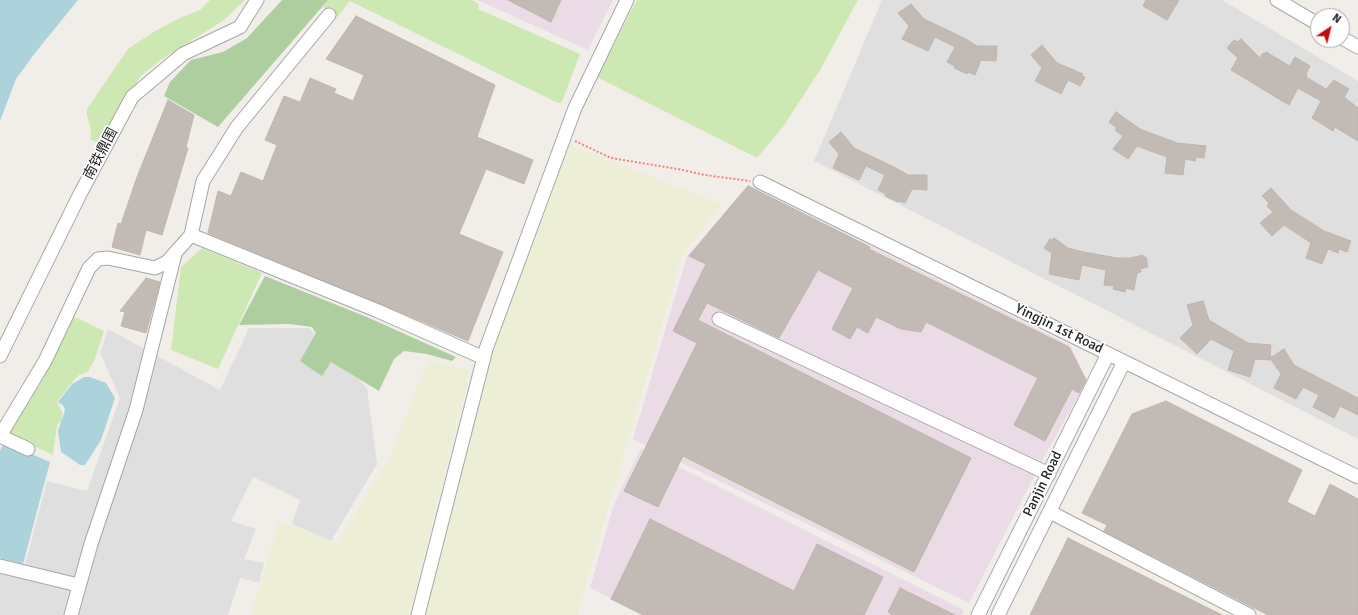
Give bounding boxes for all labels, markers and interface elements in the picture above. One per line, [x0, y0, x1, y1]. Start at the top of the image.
north arrow [1310, 8, 1350, 48]
text: N [1330, 11, 1343, 26]
street label: 南铁鼎围 [80, 125, 122, 183]
street label: Yingjin 1st Road [1012, 300, 1106, 358]
street label: Panjin Road [1020, 449, 1066, 519]

